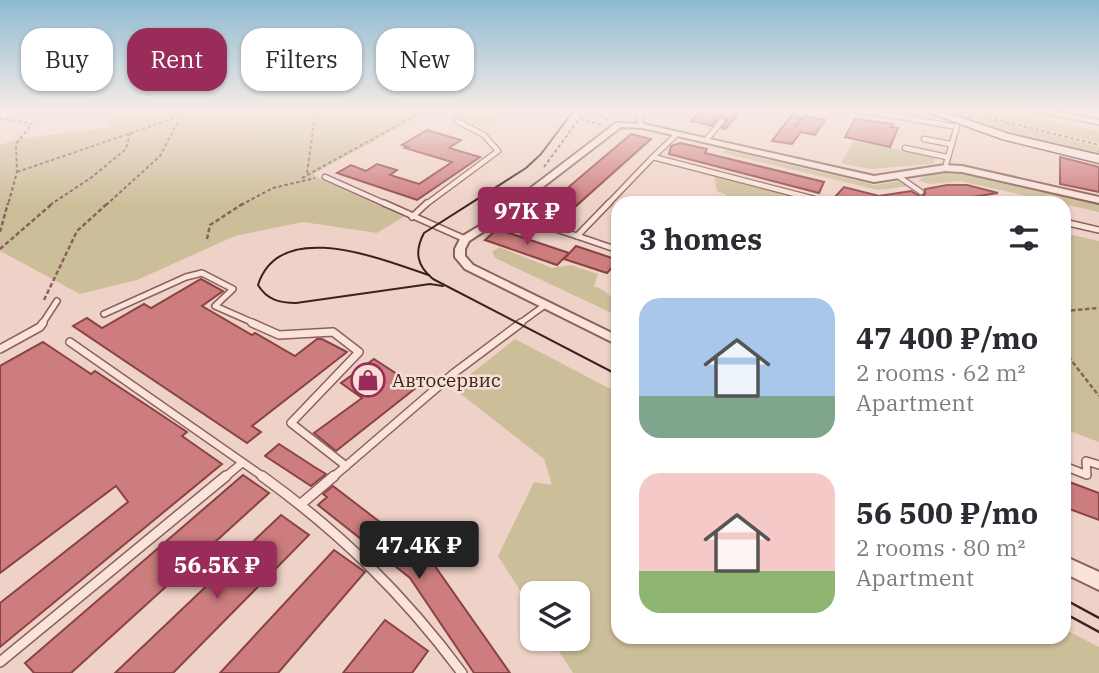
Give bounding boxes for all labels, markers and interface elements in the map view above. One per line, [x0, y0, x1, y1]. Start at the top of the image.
chip: Buy [21, 28, 113, 91]
chip: Rent [127, 28, 227, 91]
chip: Filters [241, 28, 362, 91]
chip: New [376, 28, 474, 91]
pin: 97K ₽ [478, 188, 576, 247]
text: 97K ₽ [494, 195, 560, 225]
text: 3 homes [639, 219, 762, 258]
icon: filters [1005, 219, 1043, 257]
text: 47 400 ₽/mo [856, 318, 1038, 357]
icon: home [695, 326, 779, 410]
text: 2 rooms · 62 m² [856, 357, 1026, 387]
shop icon: Автосервис [349, 361, 387, 399]
place label: Автосервис [392, 368, 501, 392]
text: Apartment [856, 387, 974, 417]
text: 56 500 ₽/mo [856, 493, 1038, 532]
icon: home [695, 501, 779, 585]
pin: 47.4K ₽ [354, 522, 484, 581]
text: 47.4K ₽ [376, 529, 462, 559]
text: 2 rooms · 80 m² [856, 532, 1026, 562]
pin: 56.5K ₽ [152, 542, 282, 601]
text: 56.5K ₽ [174, 549, 260, 579]
text: Apartment [856, 562, 974, 592]
map controls [520, 581, 590, 651]
button: layers [520, 581, 590, 651]

